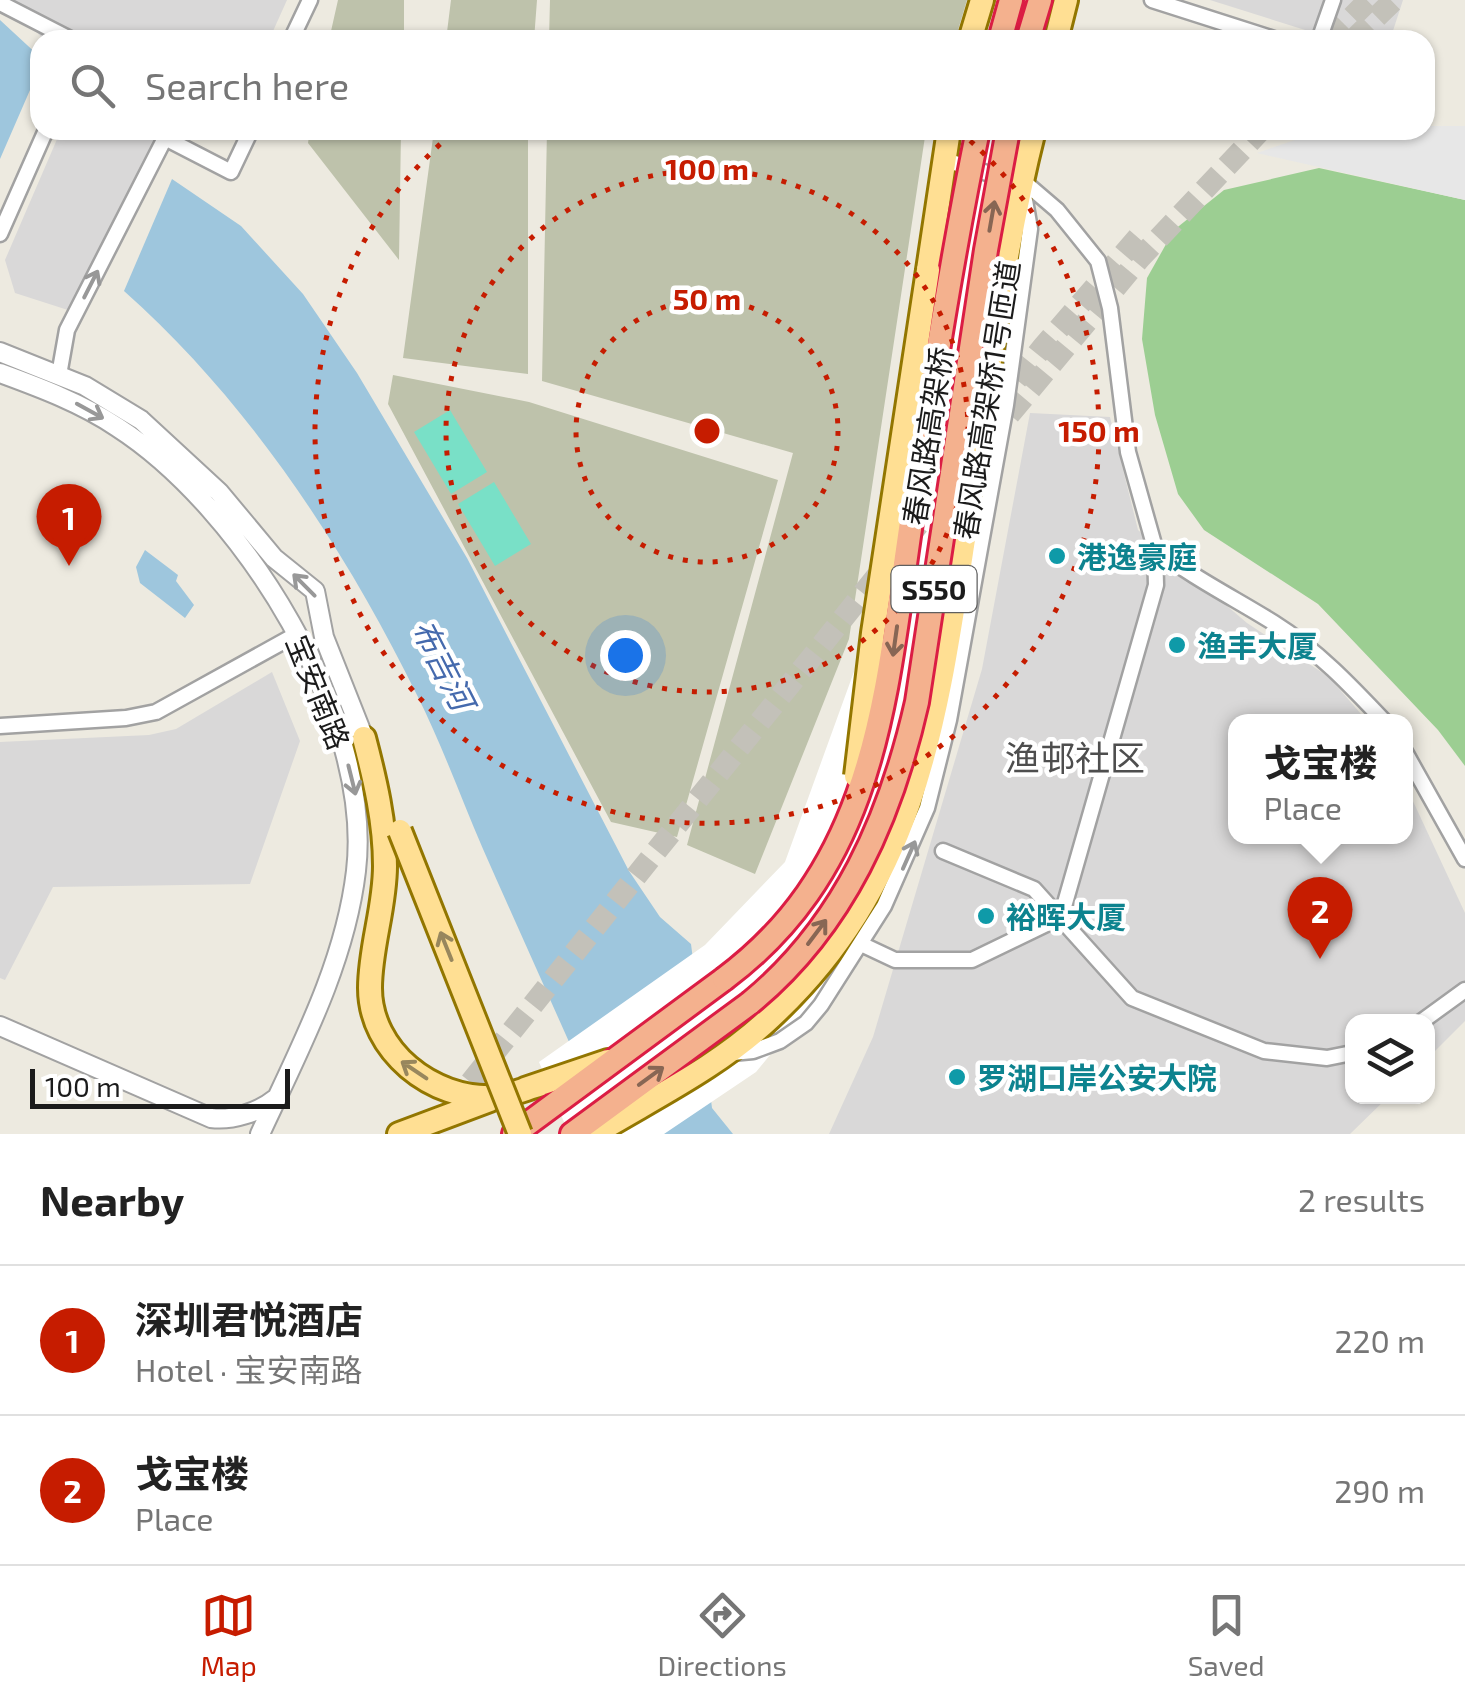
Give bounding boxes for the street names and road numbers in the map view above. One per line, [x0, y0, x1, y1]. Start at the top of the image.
street label: 春风路高架桥1号匝道 [946, 258, 1026, 542]
street label: 春风路高架桥 [895, 344, 959, 528]
road number: S550 [892, 566, 976, 612]
street label: 宝安南路 [280, 630, 358, 754]

